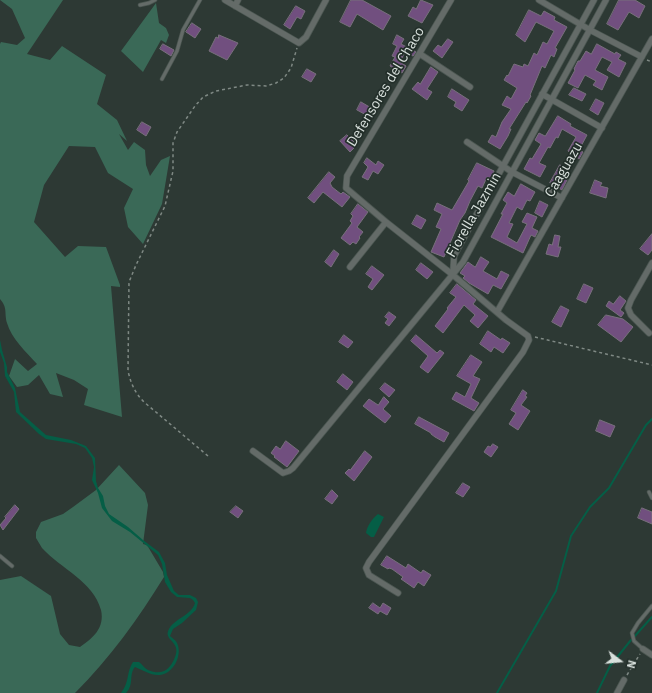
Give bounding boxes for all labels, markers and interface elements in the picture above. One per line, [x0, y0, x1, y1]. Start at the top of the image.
street label: Defensores del Chaco [344, 24, 428, 150]
street label: Caaguazu [542, 139, 586, 201]
street label: Fiorella Jazmin [443, 170, 505, 260]
north arrow [600, 641, 640, 681]
text: N [624, 659, 639, 670]

